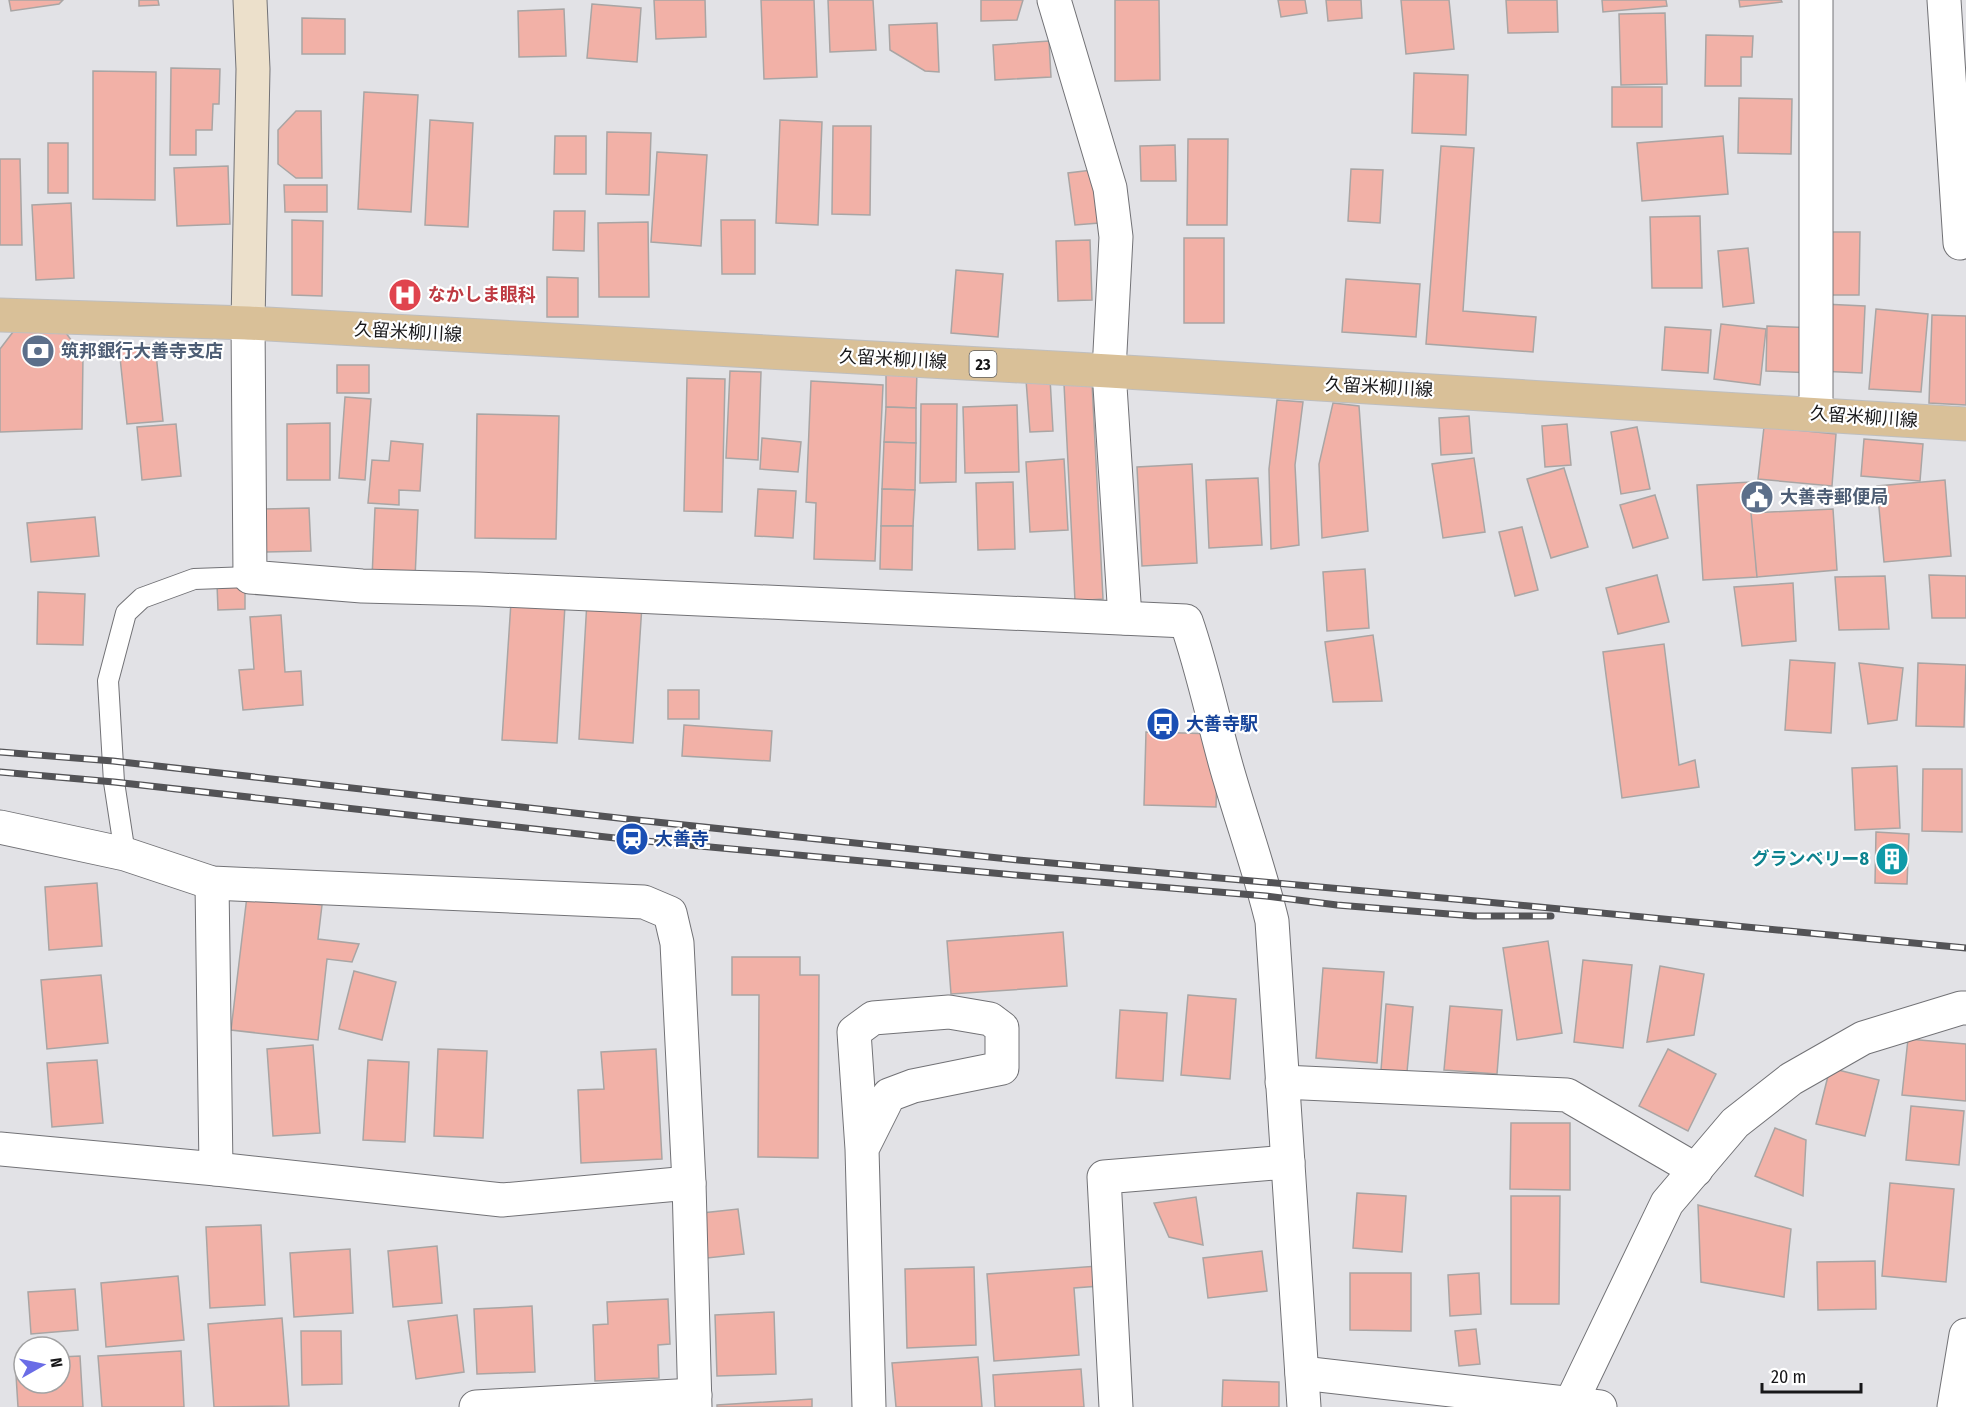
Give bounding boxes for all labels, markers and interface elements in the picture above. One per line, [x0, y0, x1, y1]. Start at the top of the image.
hospital icon: なかしま眼科 [387, 277, 423, 313]
place label: なかしま眼科 [428, 284, 536, 306]
street label: 久留米柳川線 [353, 318, 463, 346]
bank icon: 筑邦銀行大善寺支店 [20, 333, 56, 369]
place label: 筑邦銀行大善寺支店 [61, 340, 223, 362]
street label: 久留米柳川線 [838, 345, 948, 373]
road number: 23 [970, 351, 996, 377]
street label: 久留米柳川線 [1324, 373, 1434, 401]
street label: 久留米柳川線 [1809, 402, 1919, 432]
public building icon: 大善寺郵便局 [1739, 479, 1775, 515]
place label: 大善寺郵便局 [1780, 486, 1888, 508]
bus stop icon: 大善寺駅 [1145, 706, 1181, 742]
place label: 大善寺駅 [1186, 713, 1258, 735]
station icon: 大善寺 [614, 821, 650, 857]
place label: 大善寺 [655, 828, 709, 850]
building icon: グランベリー8 [1874, 841, 1910, 877]
place label: グランベリー8 [1751, 848, 1869, 870]
north arrow [12, 1335, 72, 1395]
scale bar [1762, 1356, 1861, 1394]
text: N [46, 1357, 66, 1369]
text: 20 m [1771, 1366, 1806, 1388]

